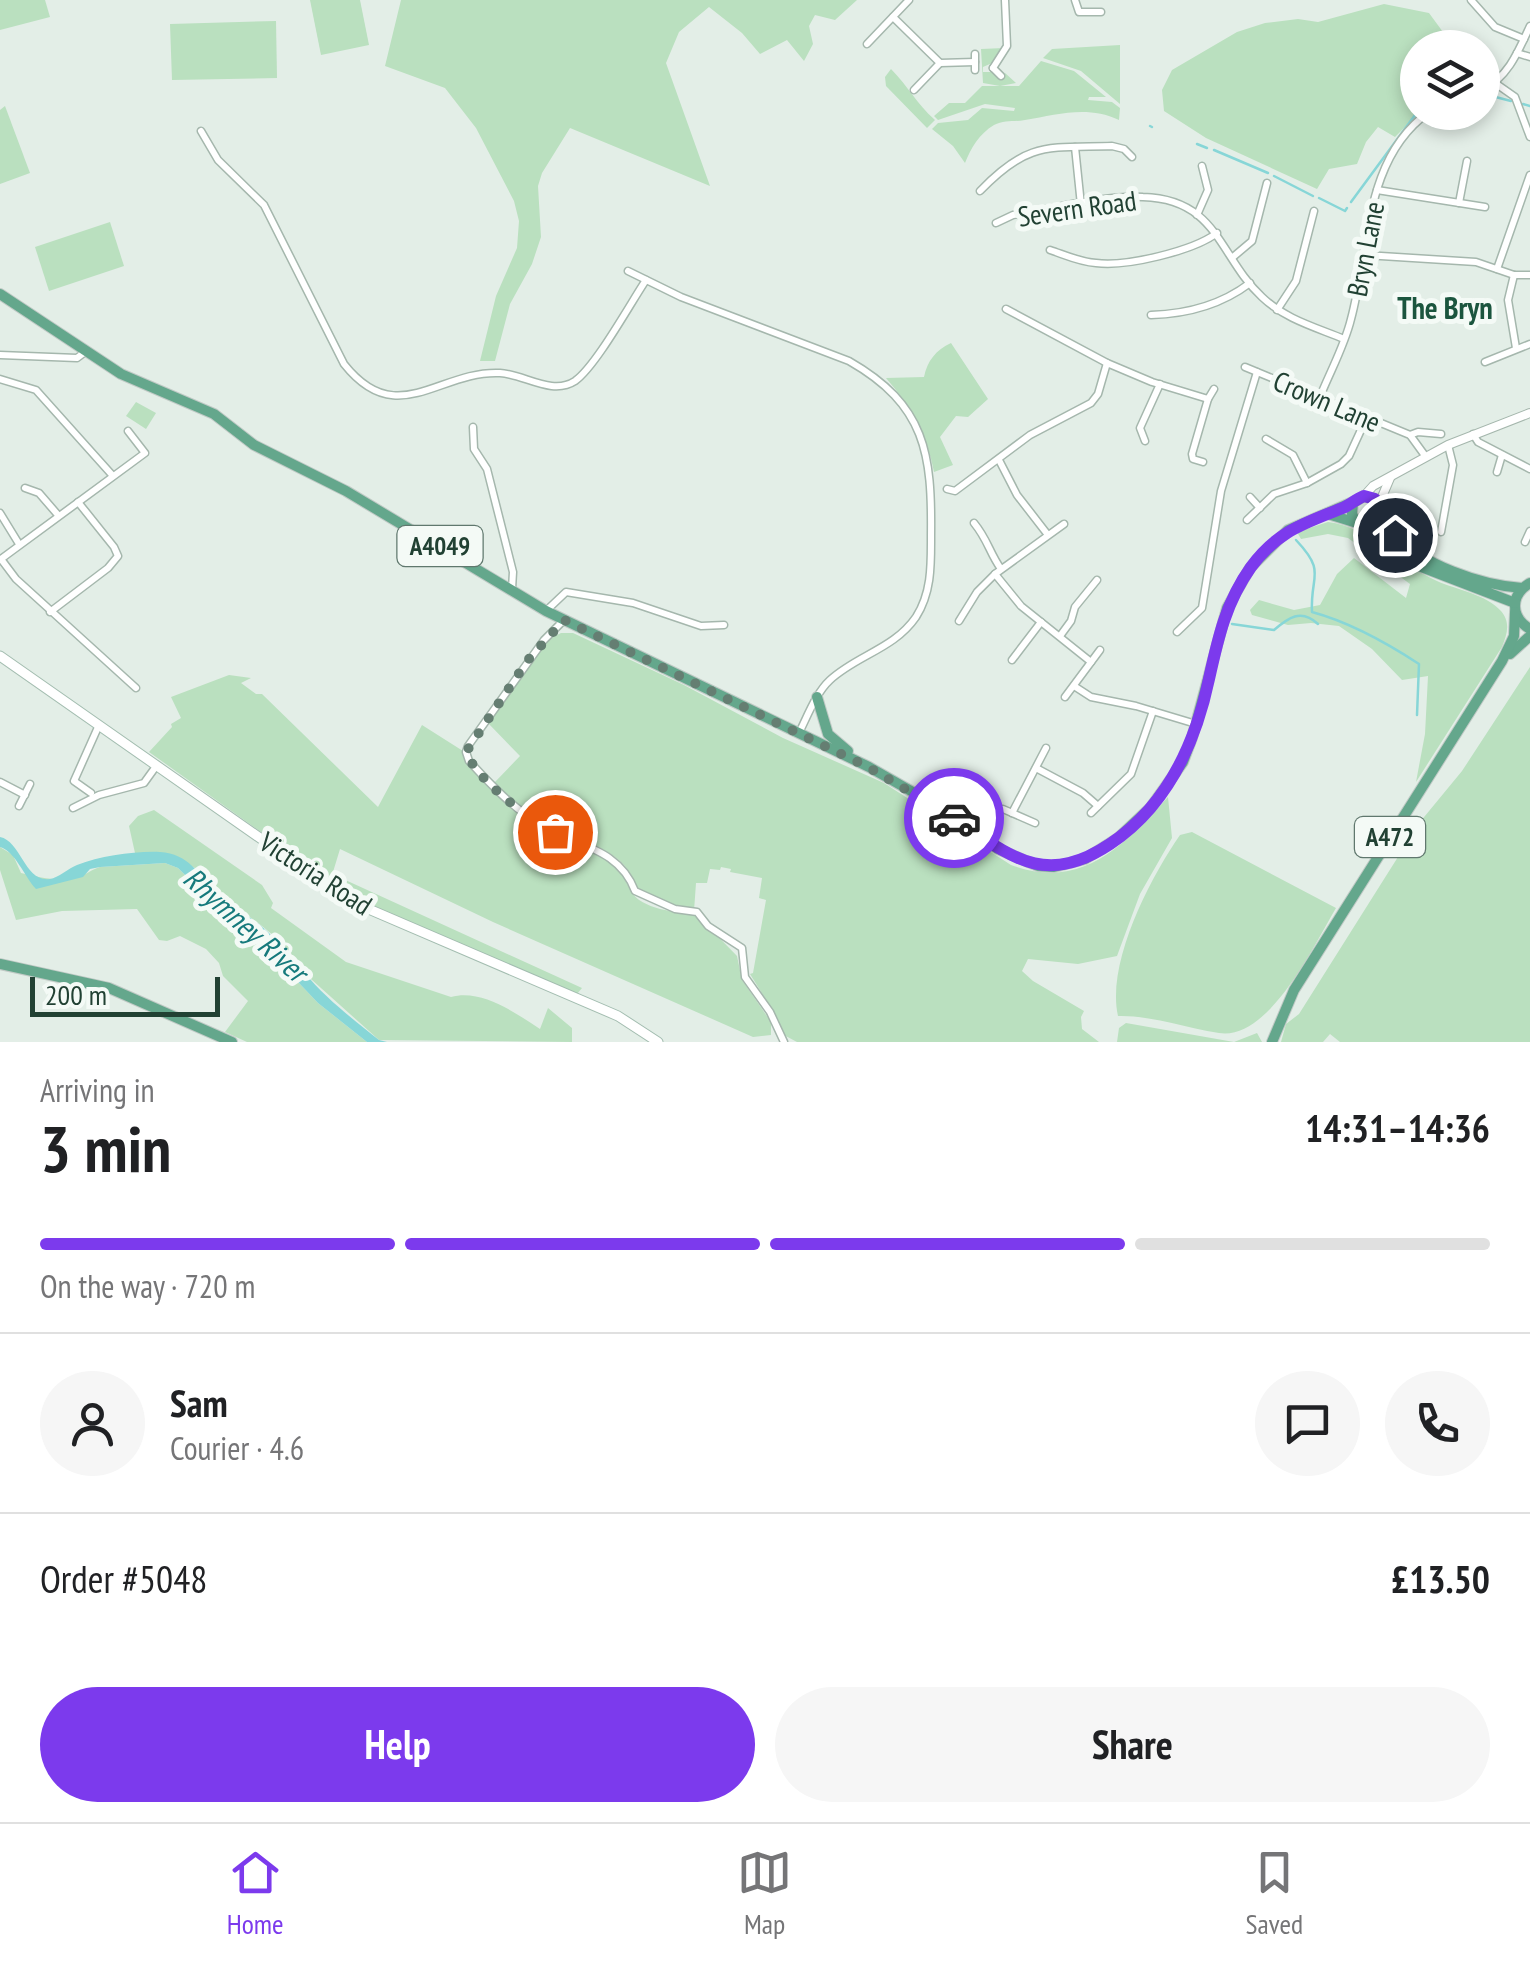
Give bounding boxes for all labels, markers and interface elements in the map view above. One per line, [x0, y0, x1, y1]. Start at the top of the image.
map controls [1400, 30, 1500, 130]
button: layers [1400, 30, 1500, 130]
street label: Severn Road [1015, 181, 1139, 235]
street label: Bryn Lane [1338, 198, 1392, 300]
district label: The Bryn [1397, 288, 1493, 327]
street label: Crown Lane [1268, 362, 1386, 440]
pin [1353, 493, 1438, 578]
icon: home [1368, 508, 1423, 563]
road number: A4049 [398, 526, 482, 566]
courier [904, 768, 1004, 868]
pin [513, 790, 598, 875]
icon: car [927, 791, 982, 846]
icon: bag [528, 805, 583, 860]
road number: A472 [1355, 817, 1425, 857]
street label: Victoria Road [252, 822, 379, 923]
water label: Rhymney River [176, 858, 319, 992]
scale bar [30, 972, 220, 1016]
text: 200 m [45, 976, 107, 1013]
text: Arriving in [40, 1069, 155, 1111]
text: 14:31–14:36 [1305, 1103, 1490, 1152]
text: 3 min [40, 1106, 171, 1190]
text: On the way · 720 m [40, 1265, 255, 1307]
button: person [40, 1371, 145, 1476]
button: chat [1255, 1371, 1360, 1476]
button: phone [1385, 1371, 1490, 1476]
text: Sam [170, 1378, 228, 1427]
text: Courier · 4.6 [170, 1427, 304, 1469]
text: Order #5048 [40, 1554, 207, 1603]
text: £13.50 [1391, 1554, 1490, 1603]
button: Help [40, 1687, 755, 1802]
button: Share [775, 1687, 1490, 1802]
tab: Home [227, 1845, 284, 1942]
tab: Map [737, 1845, 792, 1942]
tab: Saved [1246, 1845, 1303, 1942]

